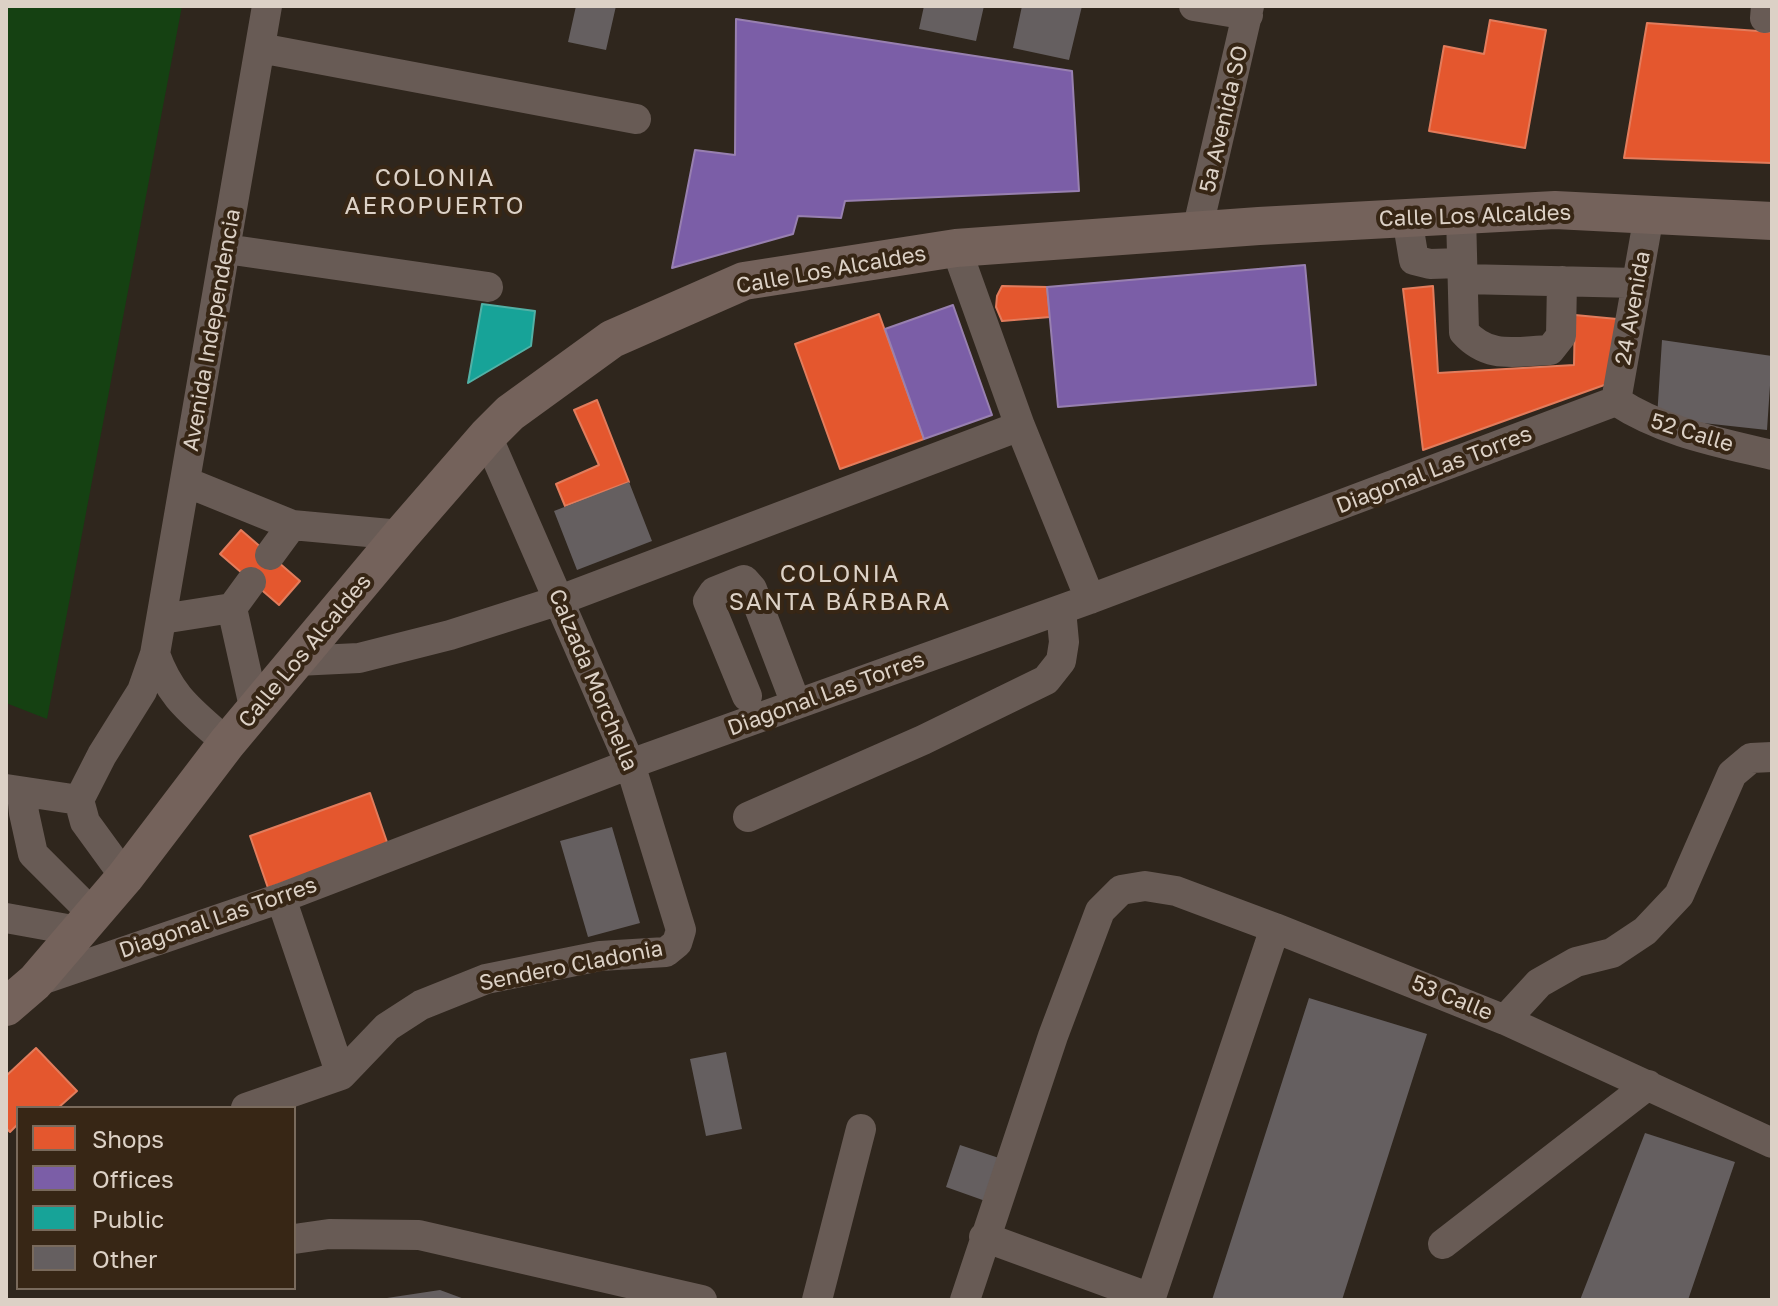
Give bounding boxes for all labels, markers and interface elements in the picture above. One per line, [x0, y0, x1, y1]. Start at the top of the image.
street label: 5a Avenida SO [1194, 43, 1254, 195]
district label: COLONIA AEROPUERTO [345, 164, 525, 220]
street label: Calle Los Alcaldes [1378, 199, 1572, 233]
street label: Avenida Independencia [178, 207, 246, 453]
street label: Calle Los Alcaldes [734, 240, 928, 300]
street label: 24 Avenida [1610, 249, 1656, 367]
street label: 52 Calle [1647, 408, 1737, 458]
street label: Diagonal Las Torres [1332, 420, 1536, 520]
district label: COLONIA SANTA BÁRBARA [729, 560, 951, 616]
street label: Calle Los Alcaldes [233, 569, 377, 733]
street label: Calzada Morchella [543, 585, 643, 775]
street label: Diagonal Las Torres [724, 646, 928, 742]
street label: Diagonal Las Torres [116, 872, 320, 964]
street label: Sendero Cladonia [477, 935, 665, 997]
street label: 53 Calle [1408, 970, 1496, 1026]
legend [16, 1106, 296, 1290]
text: Shops [92, 1124, 164, 1153]
text: Offices [92, 1164, 174, 1193]
text: Public [92, 1204, 164, 1233]
text: Other [92, 1244, 157, 1273]

